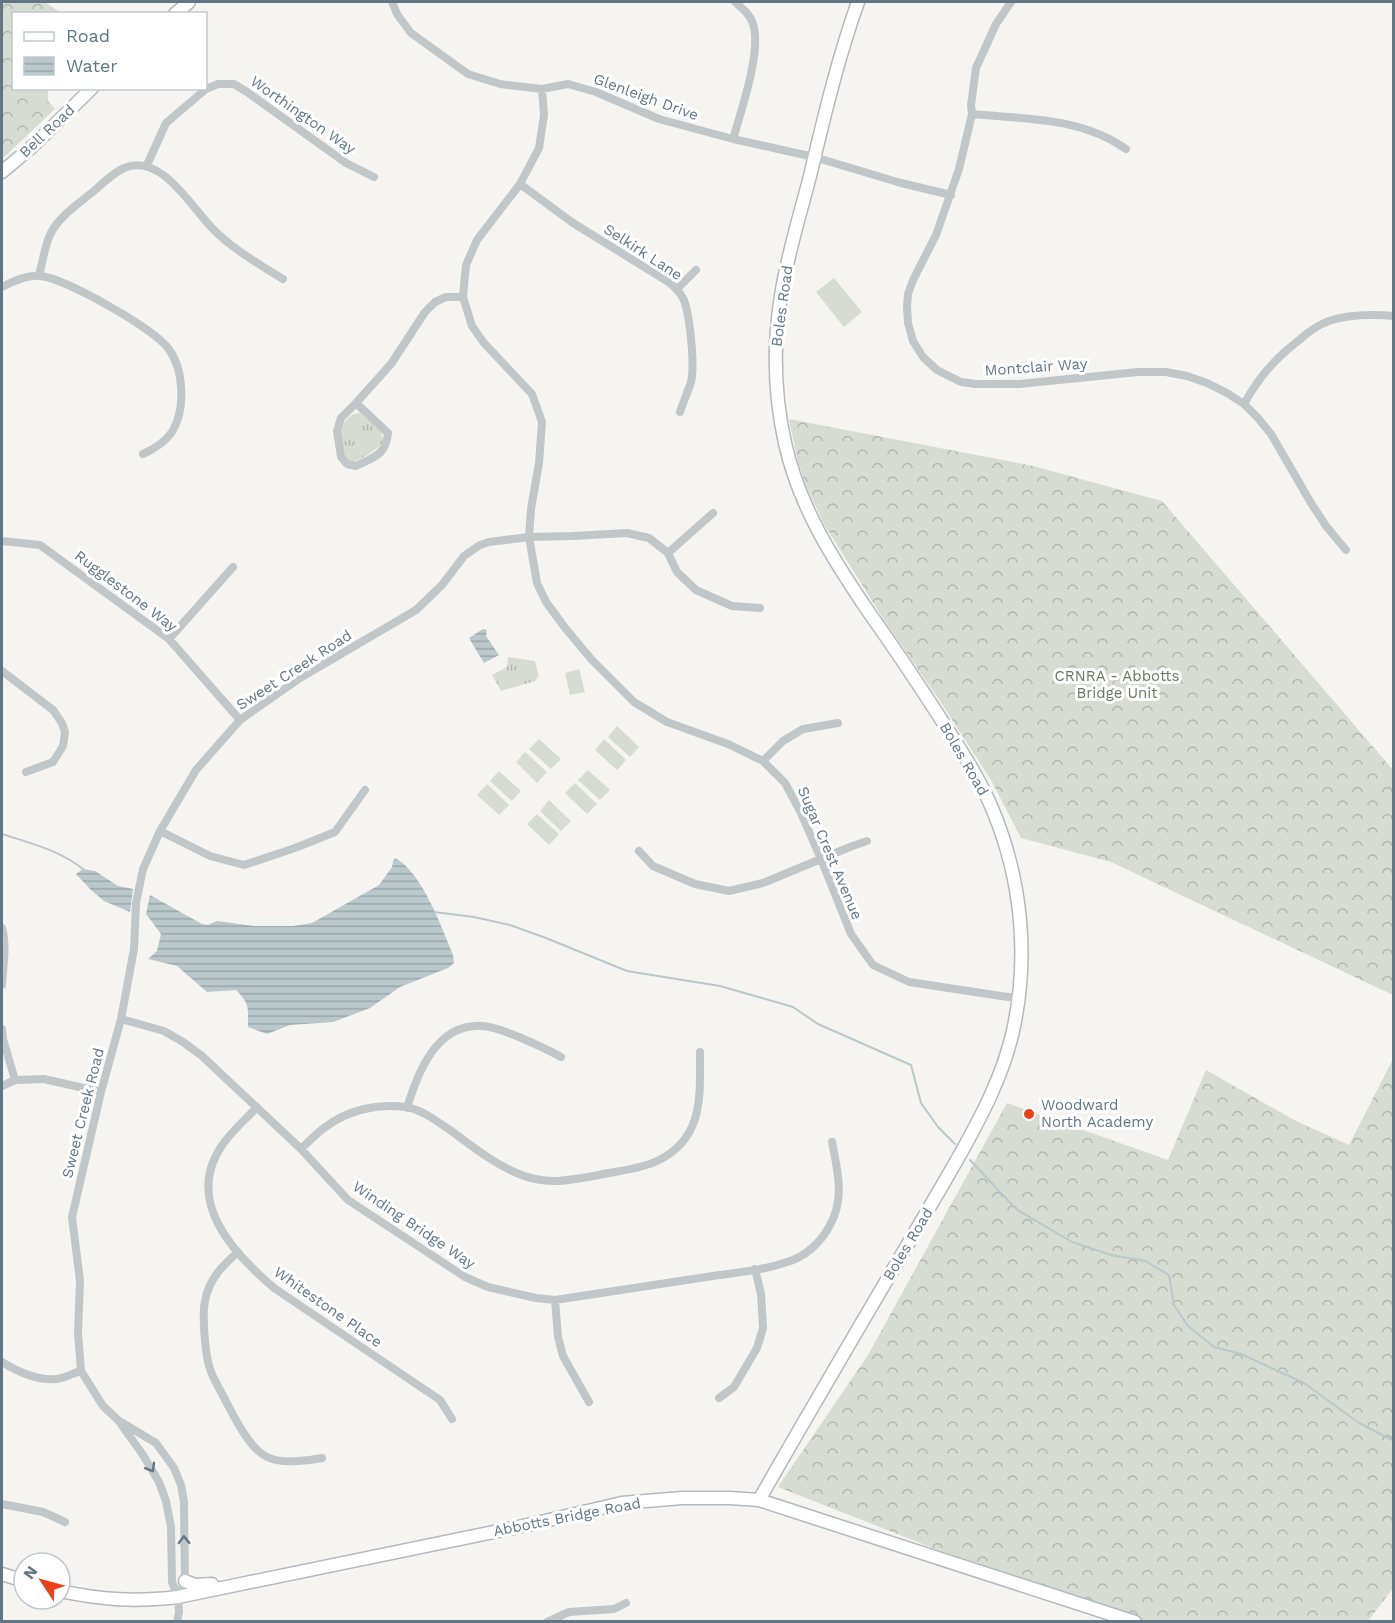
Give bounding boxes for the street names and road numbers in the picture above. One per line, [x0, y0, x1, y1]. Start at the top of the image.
street label: Glenleigh Drive [591, 70, 701, 124]
street label: Worthington Way [247, 72, 359, 158]
street label: Bell Road [16, 101, 78, 161]
street label: Selkirk Lane [600, 220, 686, 284]
street label: Boles Road [767, 264, 797, 348]
street label: Montclair Way [984, 354, 1088, 380]
street label: Rugglestone Way [71, 547, 181, 636]
street label: Sweet Creek Road [233, 626, 355, 714]
street label: Boles Road [936, 719, 992, 799]
street label: Sugar Crest Avenue [794, 784, 866, 922]
street label: Sweet Creek Road [58, 1046, 108, 1180]
street label: Winding Bridge Way [349, 1177, 479, 1273]
street label: Boles Road [879, 1204, 937, 1284]
street label: Whitestone Place [270, 1263, 386, 1351]
street label: Abbotts Bridge Road [492, 1494, 642, 1540]

